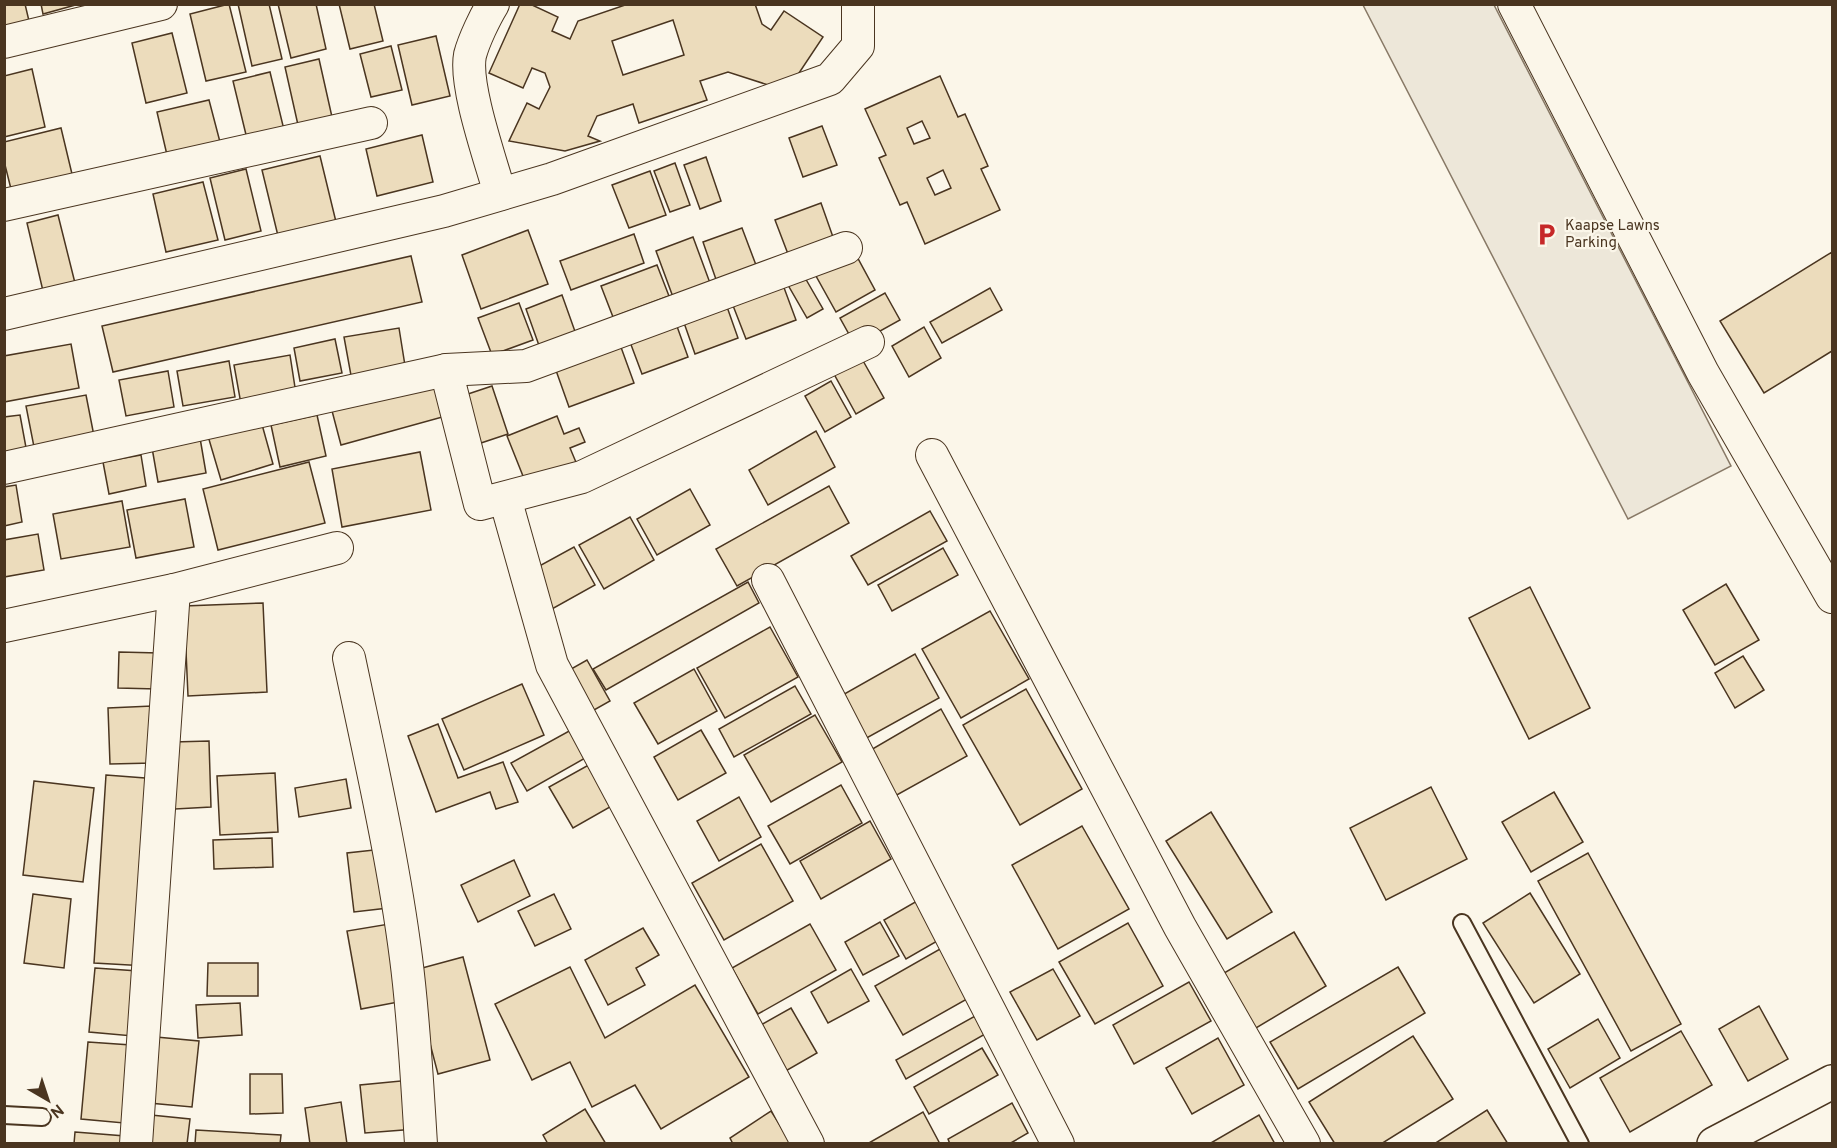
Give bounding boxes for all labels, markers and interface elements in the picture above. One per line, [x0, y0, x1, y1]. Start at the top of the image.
place label: Kaapse Lawns Parking [1565, 217, 1660, 253]
parking icon: Kaapse Lawns Parking [1534, 222, 1560, 248]
north arrow [18, 1070, 78, 1130]
text: N [45, 1099, 67, 1121]

